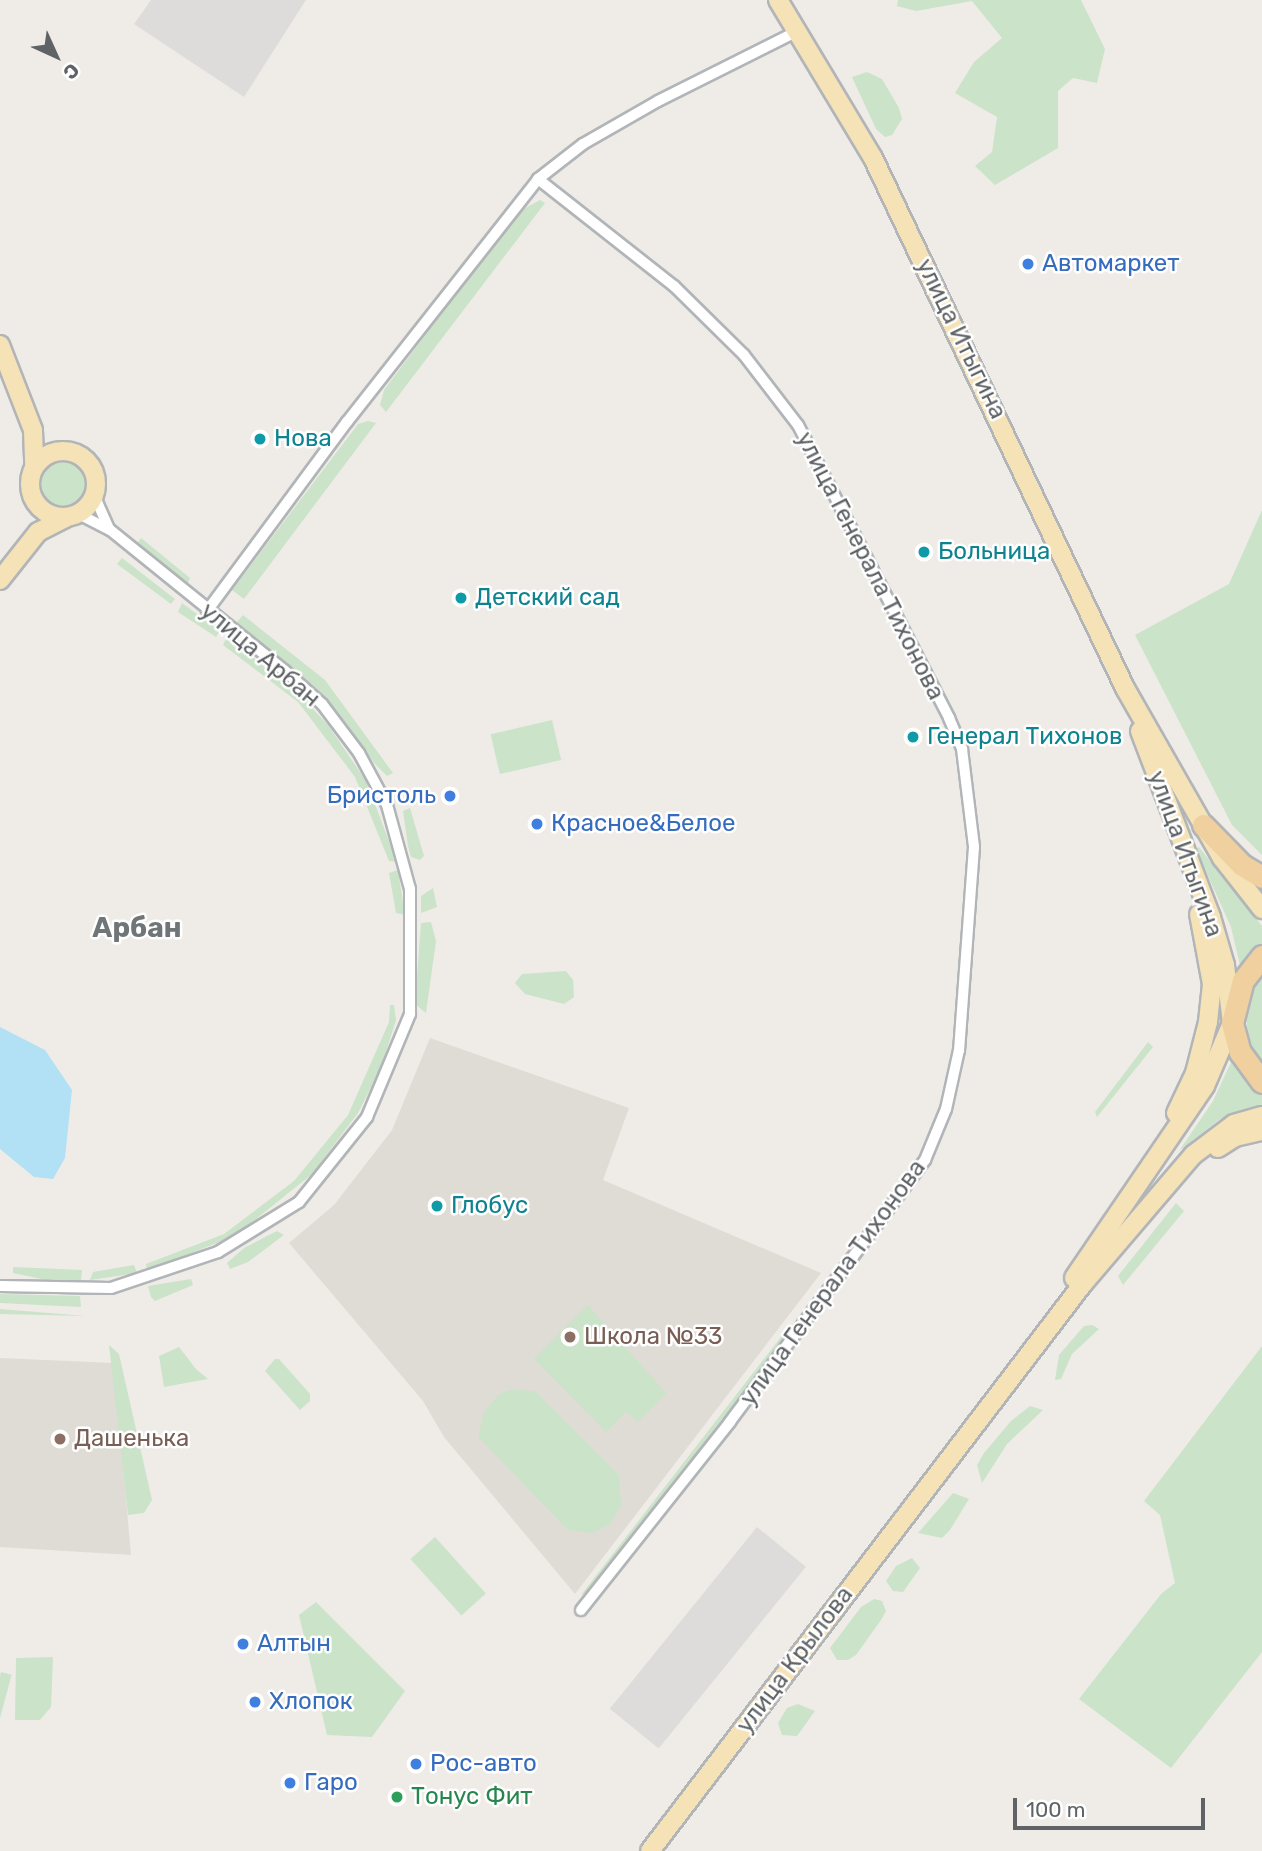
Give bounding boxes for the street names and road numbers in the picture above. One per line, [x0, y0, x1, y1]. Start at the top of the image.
street label: улица Итыгина [910, 254, 1012, 424]
street label: улица Генерала Тихонова [790, 427, 950, 705]
street label: улица Арбан [194, 597, 326, 713]
street label: улица Итыгина [1142, 767, 1228, 941]
street label: улица Генерала Тихонова [734, 1154, 932, 1412]
street label: улица Крылова [731, 1581, 859, 1739]

